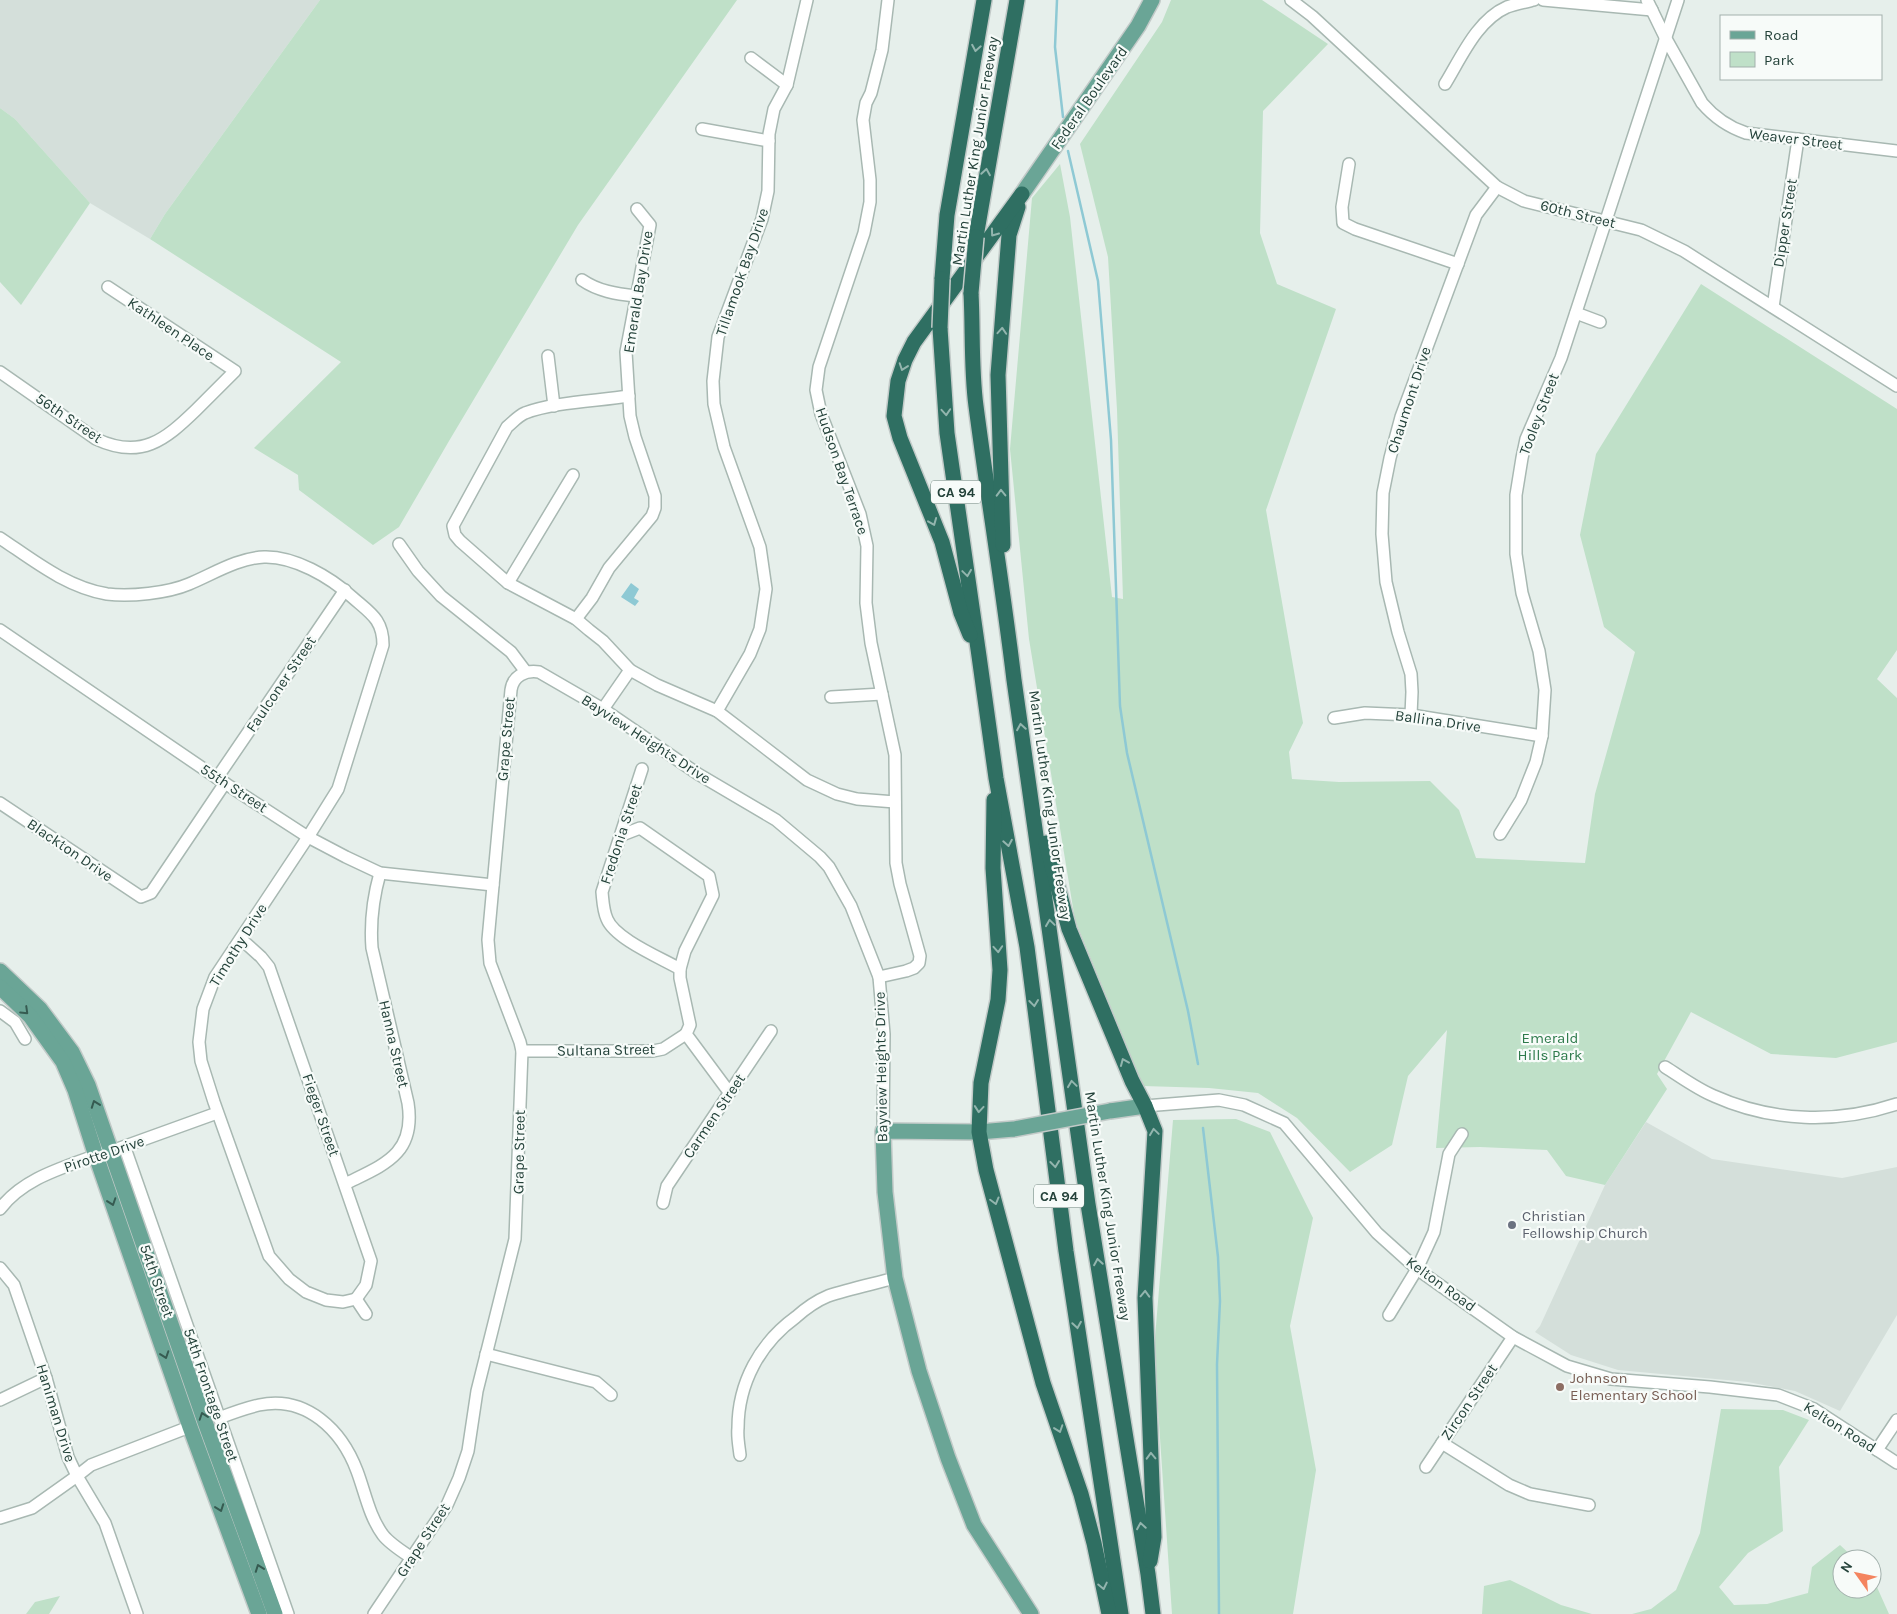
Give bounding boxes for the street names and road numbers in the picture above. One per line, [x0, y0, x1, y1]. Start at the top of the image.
street label: Martin Luther King Junior Freeway [948, 35, 1002, 267]
street label: Federal Boulevard [1047, 43, 1131, 153]
street label: Weaver Street [1748, 124, 1844, 154]
street label: Dipper Street [1769, 177, 1801, 269]
street label: 60th Street [1539, 196, 1618, 232]
street label: Tillamook Bay Drive [712, 206, 772, 338]
street label: Emerald Bay Drive [619, 230, 657, 354]
street label: Kathleen Place [124, 293, 218, 365]
street label: Chaumont Drive [1383, 344, 1435, 456]
street label: Tooley Street [1515, 370, 1563, 458]
street label: 56th Street [32, 389, 106, 447]
street label: Hudson Bay Terrace [812, 405, 872, 537]
road number: CA 94 [931, 481, 981, 504]
street label: Faulconer Street [242, 632, 320, 735]
street label: Martin Luther King Junior Freeway [1025, 689, 1075, 921]
street label: Bayview Heights Drive [578, 690, 714, 788]
street label: Grape Street [493, 696, 519, 782]
street label: Ballina Drive [1394, 706, 1482, 736]
street label: 55th Street [197, 760, 271, 817]
street label: Fredonia Street [596, 781, 646, 887]
street label: Blackton Drive [24, 815, 116, 885]
street label: Timothy Drive [205, 900, 271, 990]
street label: Bayview Heights Drive [871, 992, 891, 1142]
street label: Hanna Street [375, 998, 413, 1090]
street label: Sultana Street [557, 1040, 656, 1060]
street label: Carmen Street [679, 1070, 749, 1162]
street label: Fieger Street [298, 1071, 344, 1159]
street label: Martin Luther King Junior Freeway [1081, 1090, 1135, 1322]
street label: Grape Street [509, 1109, 529, 1194]
street label: Pirotte Drive [61, 1132, 147, 1176]
road number: CA 94 [1034, 1184, 1084, 1208]
street label: 54th Street [136, 1242, 178, 1320]
street label: Kelton Road [1403, 1253, 1479, 1315]
street label: 54th Frontage Street [180, 1326, 242, 1465]
street label: Zircon Street [1437, 1360, 1501, 1444]
street label: Haniman Drive [33, 1362, 79, 1464]
street label: Kelton Road [1800, 1398, 1880, 1456]
street label: Grape Street [392, 1499, 454, 1580]

